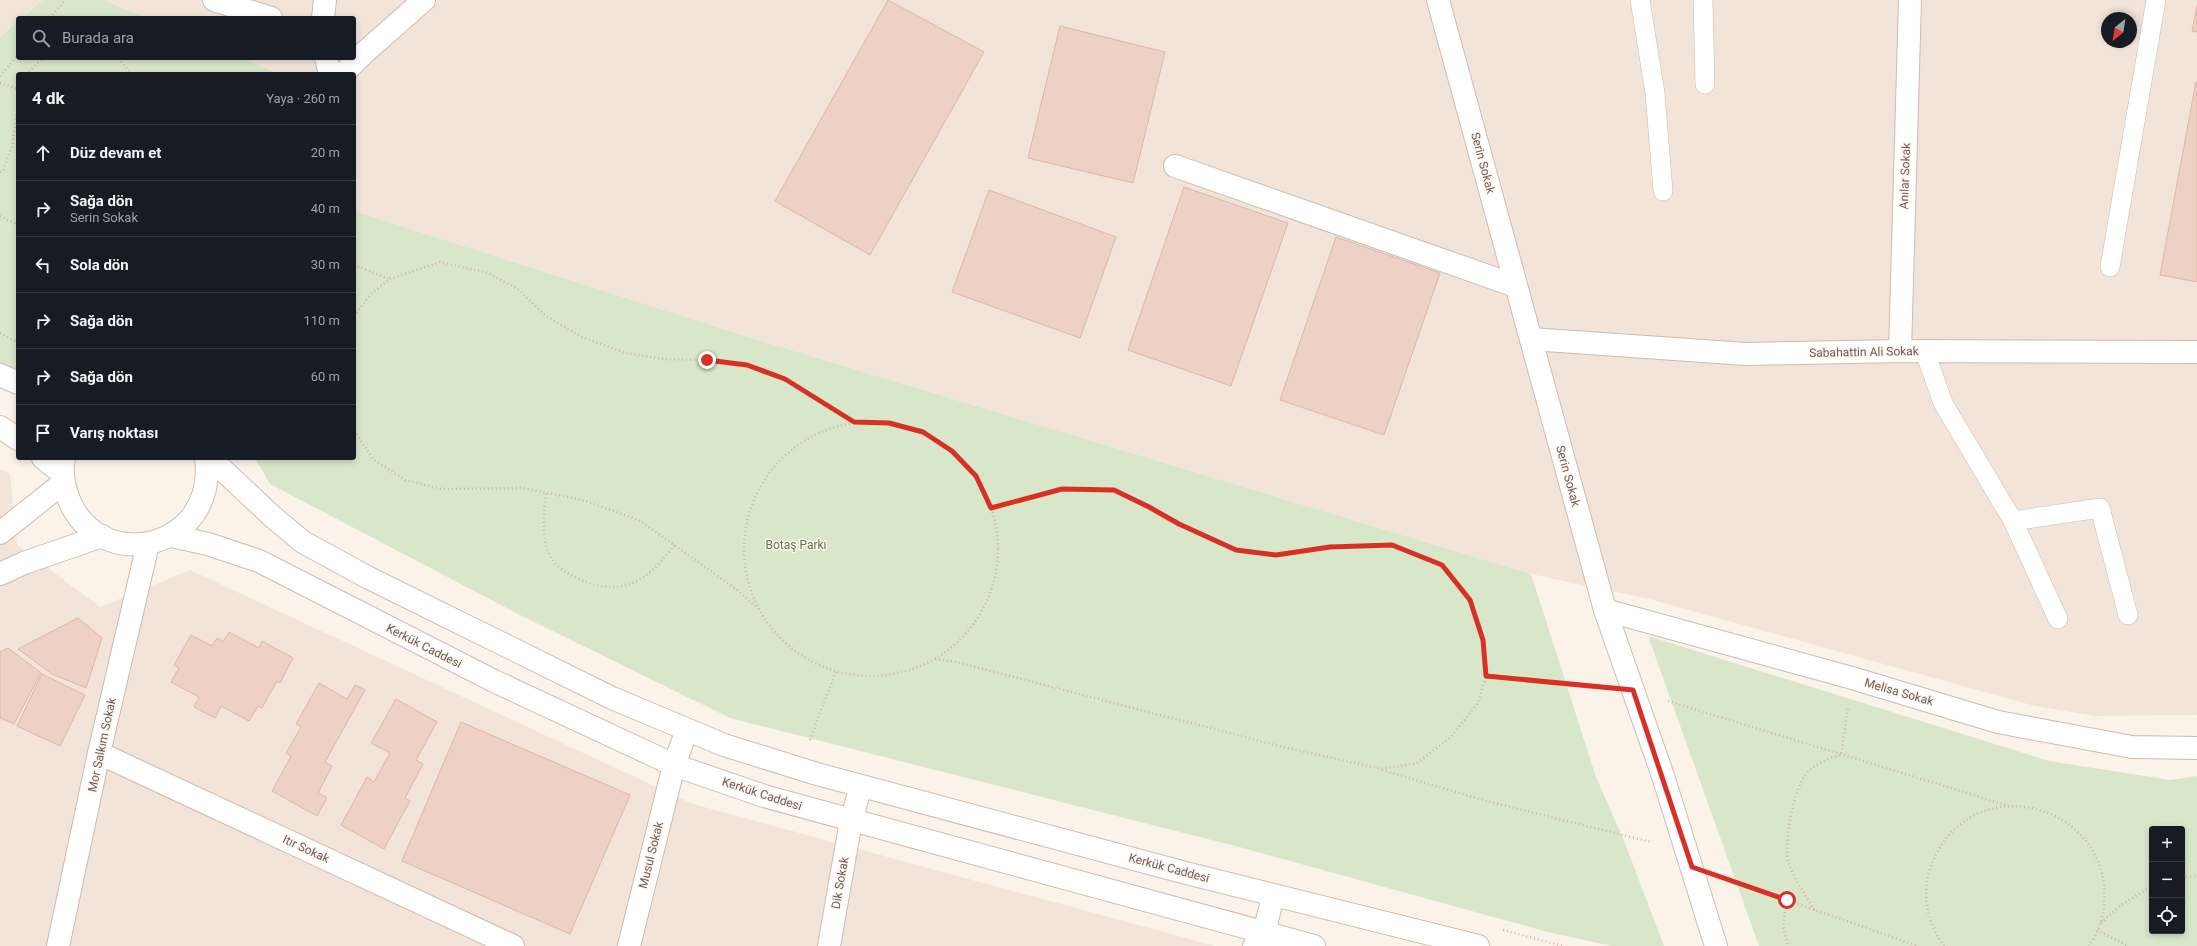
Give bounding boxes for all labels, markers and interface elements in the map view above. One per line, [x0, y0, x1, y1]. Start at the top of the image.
north arrow [2101, 12, 2137, 48]
search box [16, 16, 356, 60]
icon: search [30, 27, 52, 49]
text: Burada ara [62, 29, 134, 47]
text: 4 dk [32, 88, 65, 108]
text: Yaya · 260 m [266, 91, 340, 106]
street label: Serin Sokak [1468, 131, 1498, 196]
icon: ahead [32, 142, 54, 164]
street label: Anılar Sokak [1897, 142, 1913, 210]
text: Düz devam et [70, 144, 161, 162]
text: 20 m [311, 145, 340, 160]
text: Sağa dön [70, 192, 133, 210]
icon: right [32, 198, 54, 220]
text: 40 m [311, 201, 340, 216]
text: Serin Sokak [70, 210, 138, 225]
icon: left [32, 254, 54, 276]
text: Sola dön [70, 256, 129, 274]
text: 30 m [311, 257, 340, 272]
icon: right [32, 310, 54, 332]
text: Sağa dön [70, 312, 133, 330]
text: 110 m [303, 313, 340, 328]
street label: Sabahattin Ali Sokak [1809, 344, 1920, 360]
route end [698, 351, 716, 369]
icon: right [32, 366, 54, 388]
text: Sağa dön [70, 368, 133, 386]
text: 60 m [311, 369, 340, 384]
icon: arrive [32, 422, 54, 444]
text: Varış noktası [70, 424, 158, 442]
street label: Serin Sokak [1553, 444, 1583, 509]
park label: Botaş Parkı [765, 538, 827, 552]
street label: Kerkük Caddesi [384, 621, 464, 671]
street label: Melisa Sokak [1863, 675, 1936, 709]
street label: Mor Salkım Sokak [85, 696, 119, 793]
street label: Kerkük Caddesi [720, 775, 804, 813]
street label: Musul Sokak [636, 819, 666, 890]
map controls [2149, 826, 2185, 934]
button: + [2149, 826, 2185, 862]
street label: Itır Sokak [280, 832, 332, 866]
street label: Kerkük Caddesi [1127, 851, 1211, 886]
street label: Dik Sokak [829, 855, 852, 910]
button: − [2149, 862, 2185, 898]
route start [1778, 891, 1796, 909]
button: locate [2149, 898, 2185, 934]

